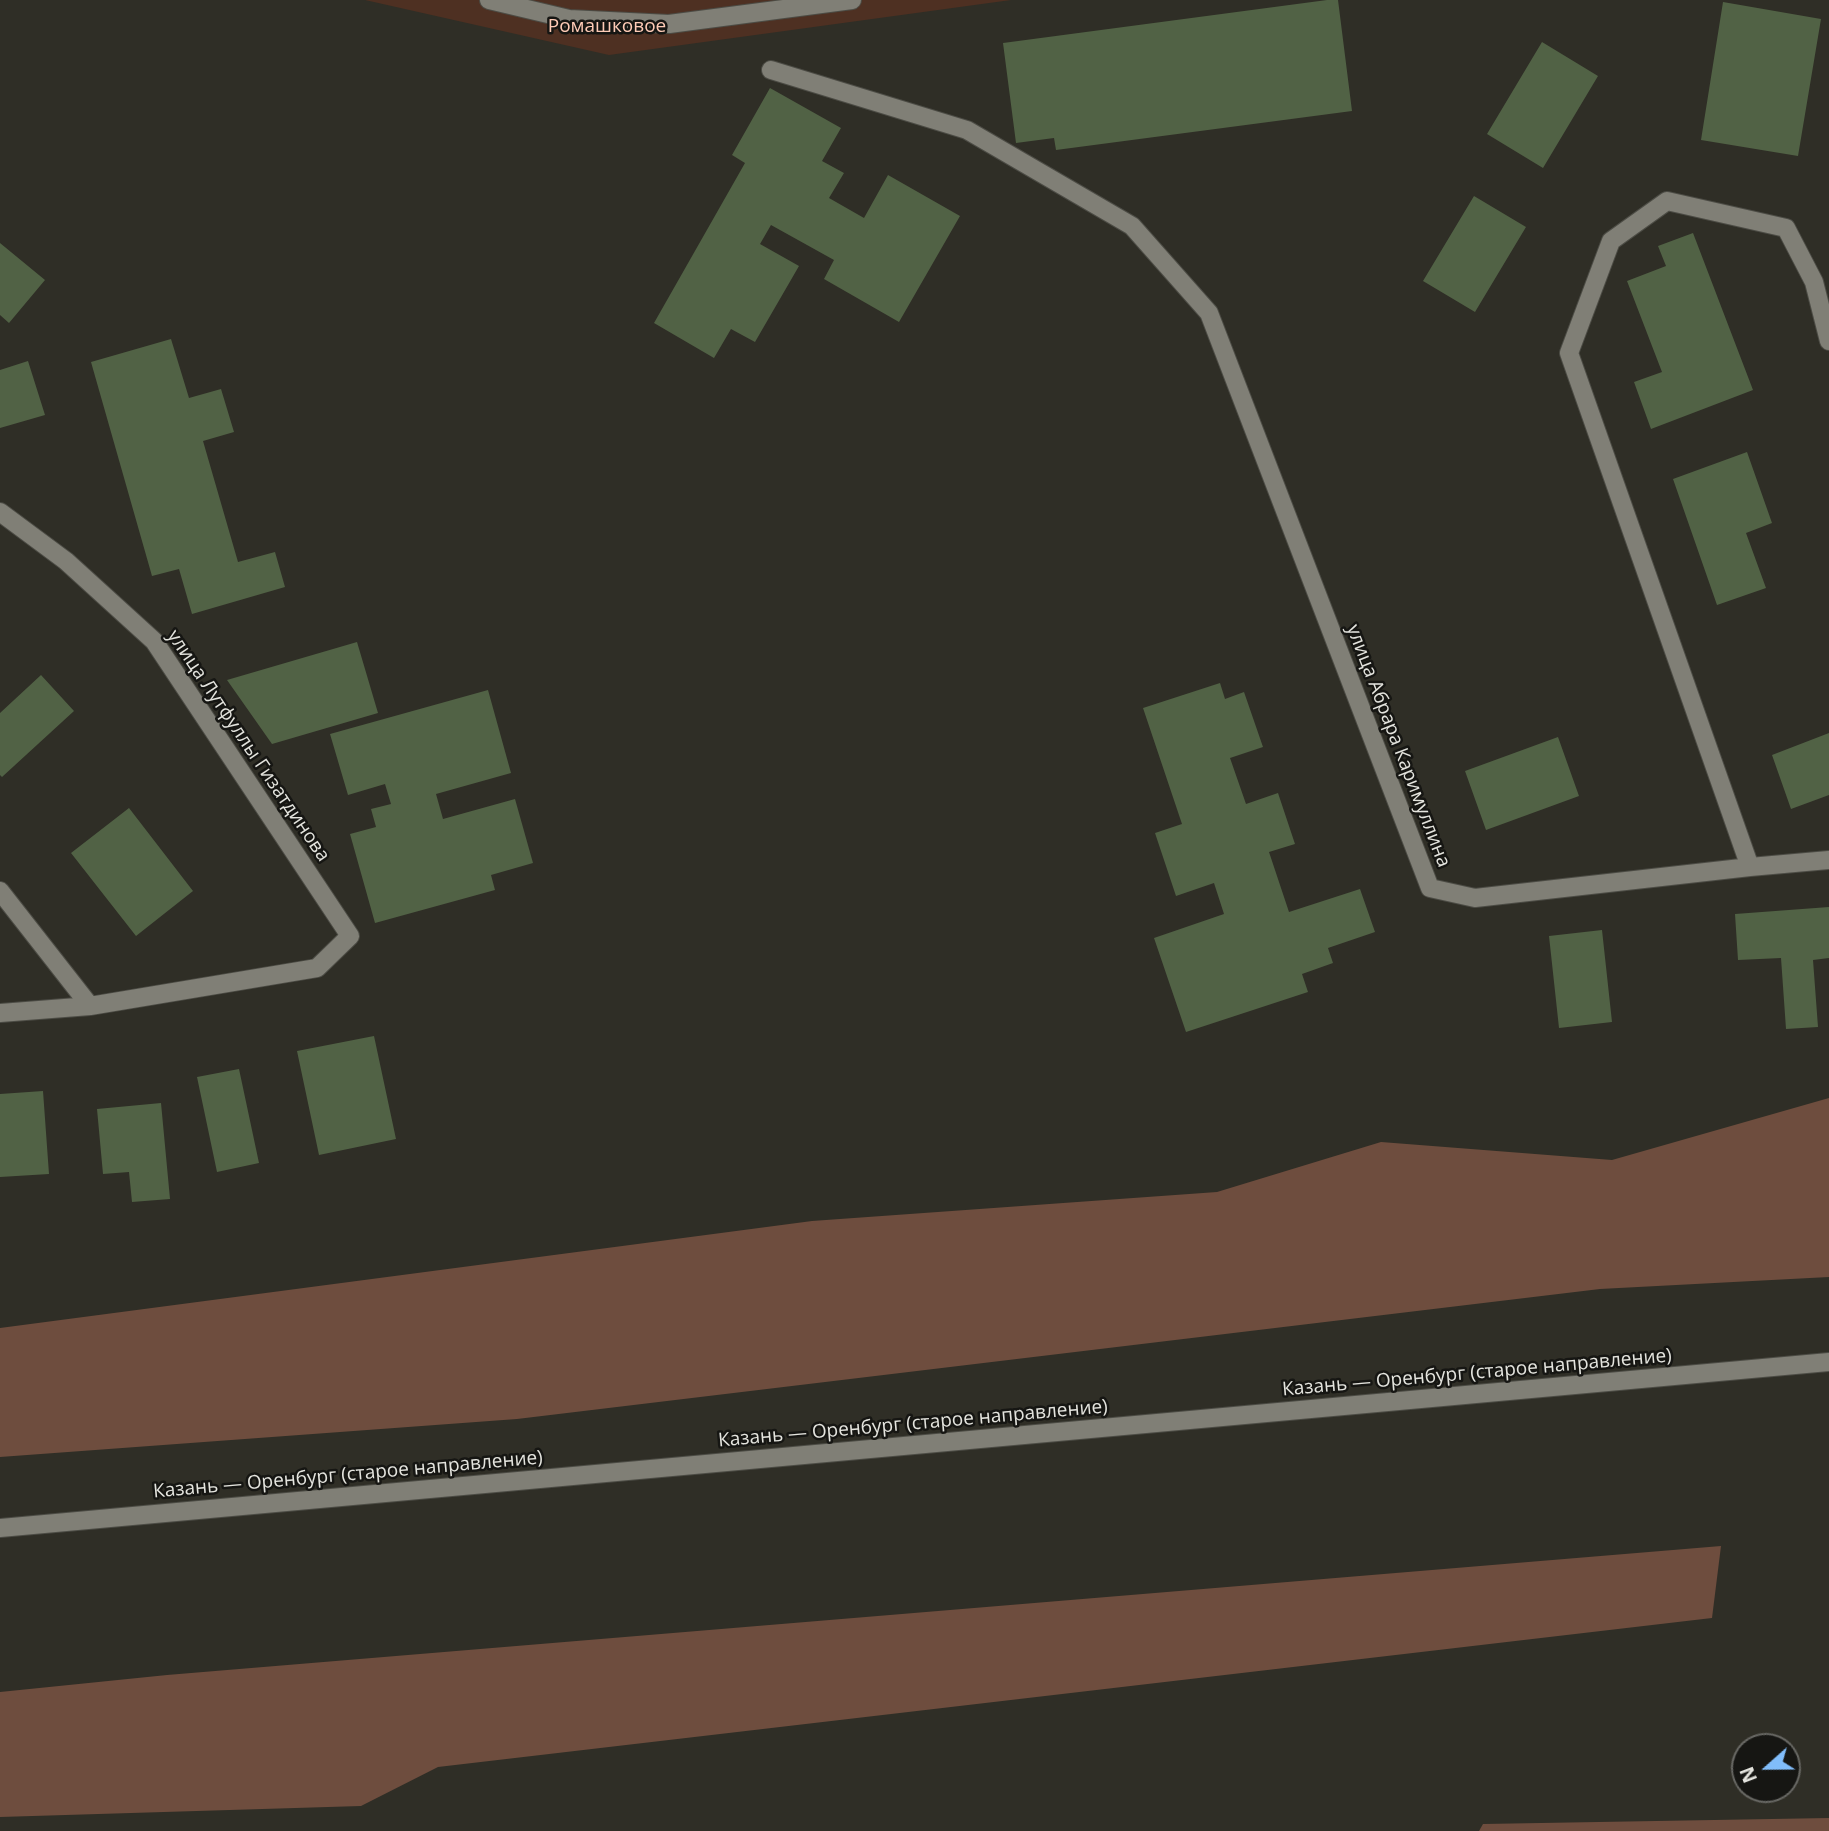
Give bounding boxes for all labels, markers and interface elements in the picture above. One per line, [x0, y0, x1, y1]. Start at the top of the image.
park label: Ромашковое [548, 16, 666, 38]
street label: улица Абрара Каримуллина [1341, 621, 1455, 871]
street label: улица Лутфуллы Гизатдинова [162, 626, 334, 866]
street label: Казань — Оренбург (старое направление) [1281, 1345, 1673, 1401]
street label: Казань — Оренбург (старое направление) [717, 1396, 1109, 1452]
street label: Казань — Оренбург (старое направление) [152, 1447, 544, 1503]
north arrow [1731, 1733, 1801, 1803]
text: N [1733, 1763, 1763, 1787]

